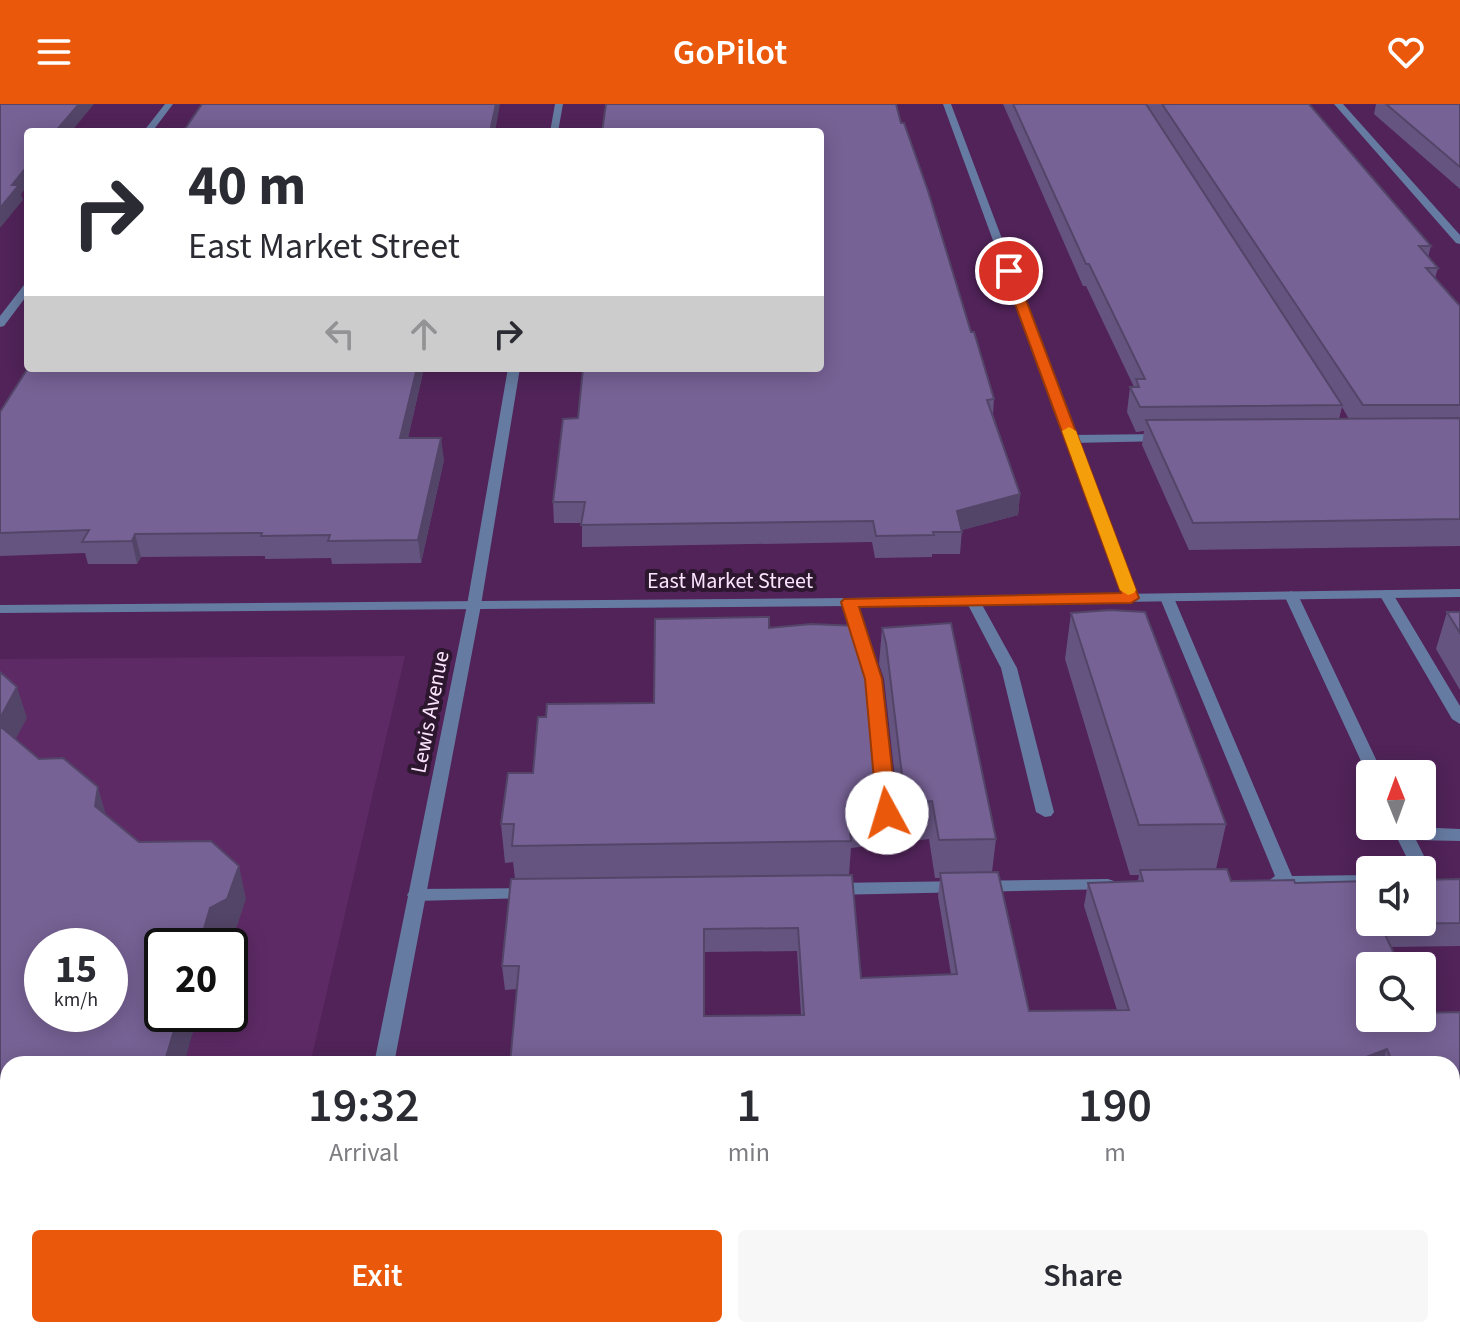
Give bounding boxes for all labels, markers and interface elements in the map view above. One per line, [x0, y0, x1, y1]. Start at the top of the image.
text: GoPilot [673, 27, 787, 78]
icon: menu [32, 30, 76, 74]
icon: heart [1384, 30, 1428, 74]
text: 40 m [188, 147, 306, 226]
icon: right [56, 160, 160, 264]
text: East Market Street [188, 221, 460, 272]
pin [975, 237, 1043, 305]
icon: arrive [987, 249, 1031, 293]
icon: left [318, 312, 362, 356]
icon: ahead [402, 312, 446, 356]
icon: right [486, 312, 530, 356]
street label: East Market Street [647, 565, 814, 597]
street label: Lewis Avenue [402, 648, 458, 776]
north arrow [1356, 760, 1436, 840]
map controls [1356, 760, 1436, 1032]
position arrow [845, 771, 929, 855]
button: sound [1356, 856, 1436, 936]
speed limit sign: 20 [144, 928, 248, 1032]
text: 15 [55, 941, 97, 998]
button: search [1356, 952, 1436, 1032]
text: km/h [54, 986, 98, 1014]
text: 19:32 [308, 1072, 420, 1140]
text: 1 [737, 1072, 761, 1140]
text: 190 [1078, 1072, 1152, 1140]
text: Arrival [329, 1134, 399, 1171]
text: min [728, 1134, 770, 1171]
text: m [1104, 1134, 1126, 1171]
button: Exit [32, 1230, 722, 1322]
button: Share [738, 1230, 1428, 1322]

